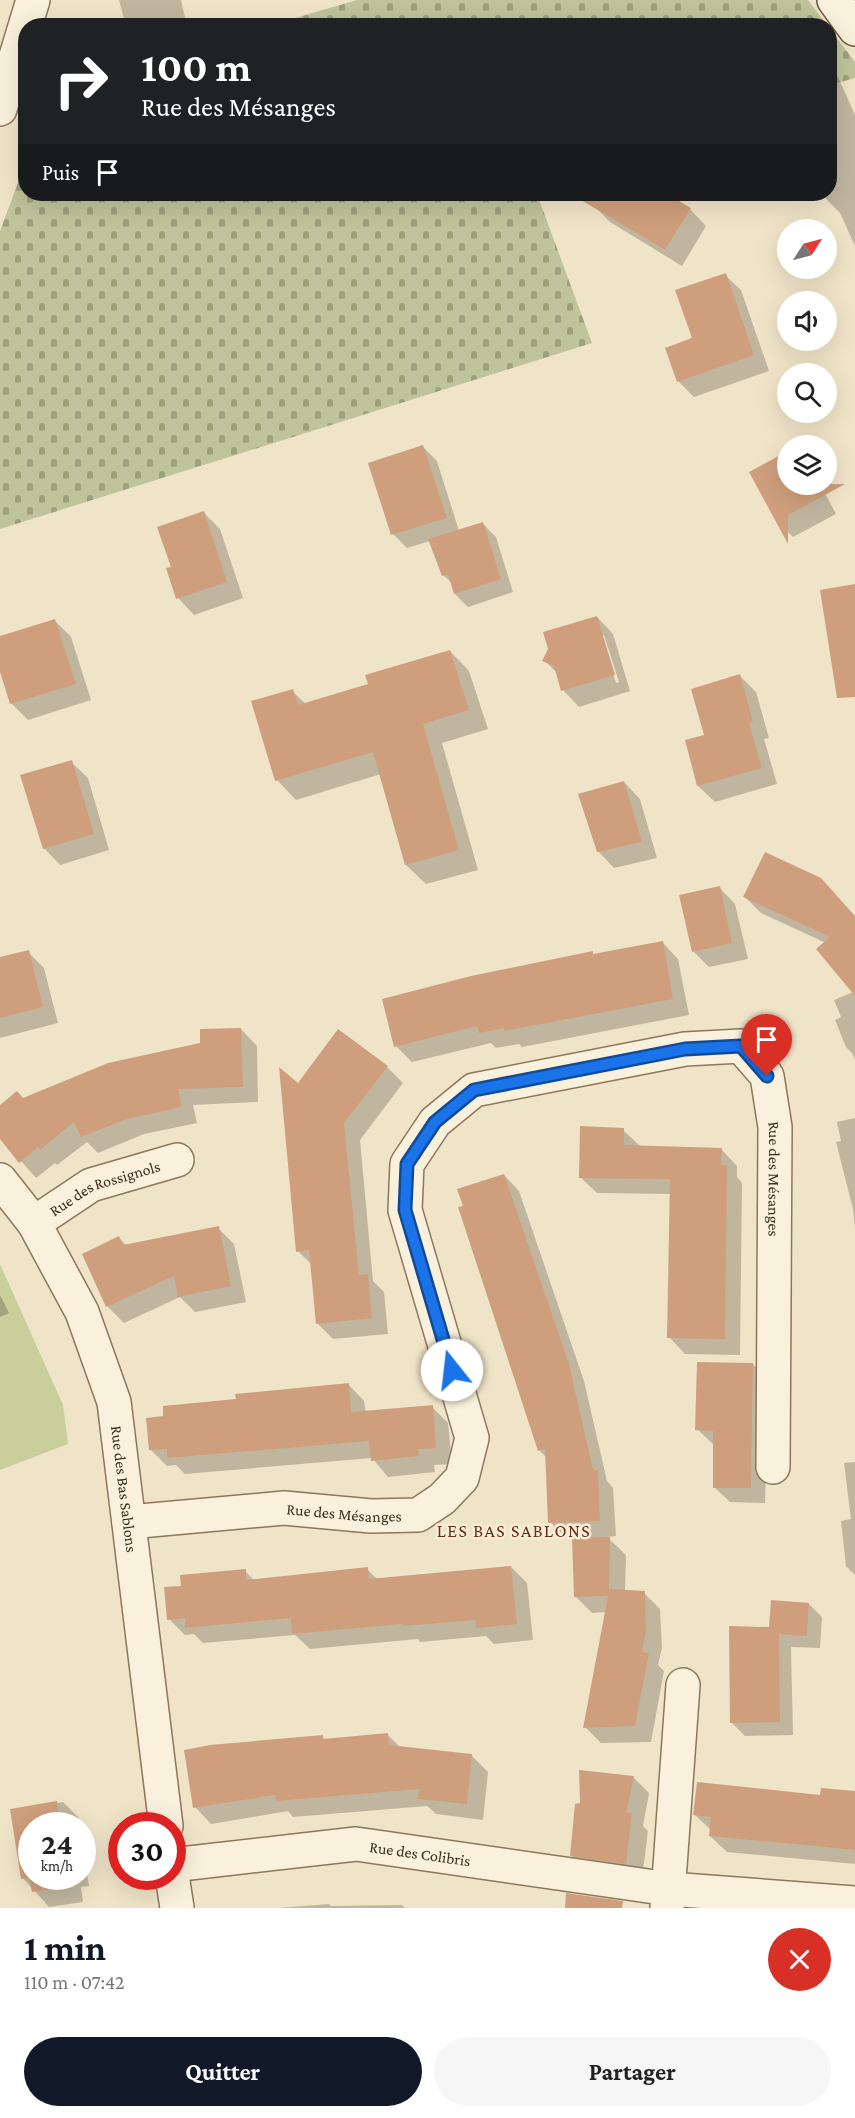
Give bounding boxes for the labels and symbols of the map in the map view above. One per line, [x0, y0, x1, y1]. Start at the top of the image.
north arrow [777, 219, 837, 279]
pin [741, 1014, 792, 1076]
street label: Rue des Mésanges [764, 1120, 783, 1237]
street label: Rue des Rossignols [46, 1157, 162, 1219]
position arrow [420, 1338, 484, 1402]
street label: Rue des Bas Sablons [108, 1425, 140, 1553]
street label: Rue des Mésanges [286, 1500, 402, 1526]
district label: LES BAS SABLONS [437, 1521, 591, 1541]
speed limit sign: 30 [108, 1812, 186, 1890]
street label: Rue des Colibris [368, 1838, 472, 1869]

